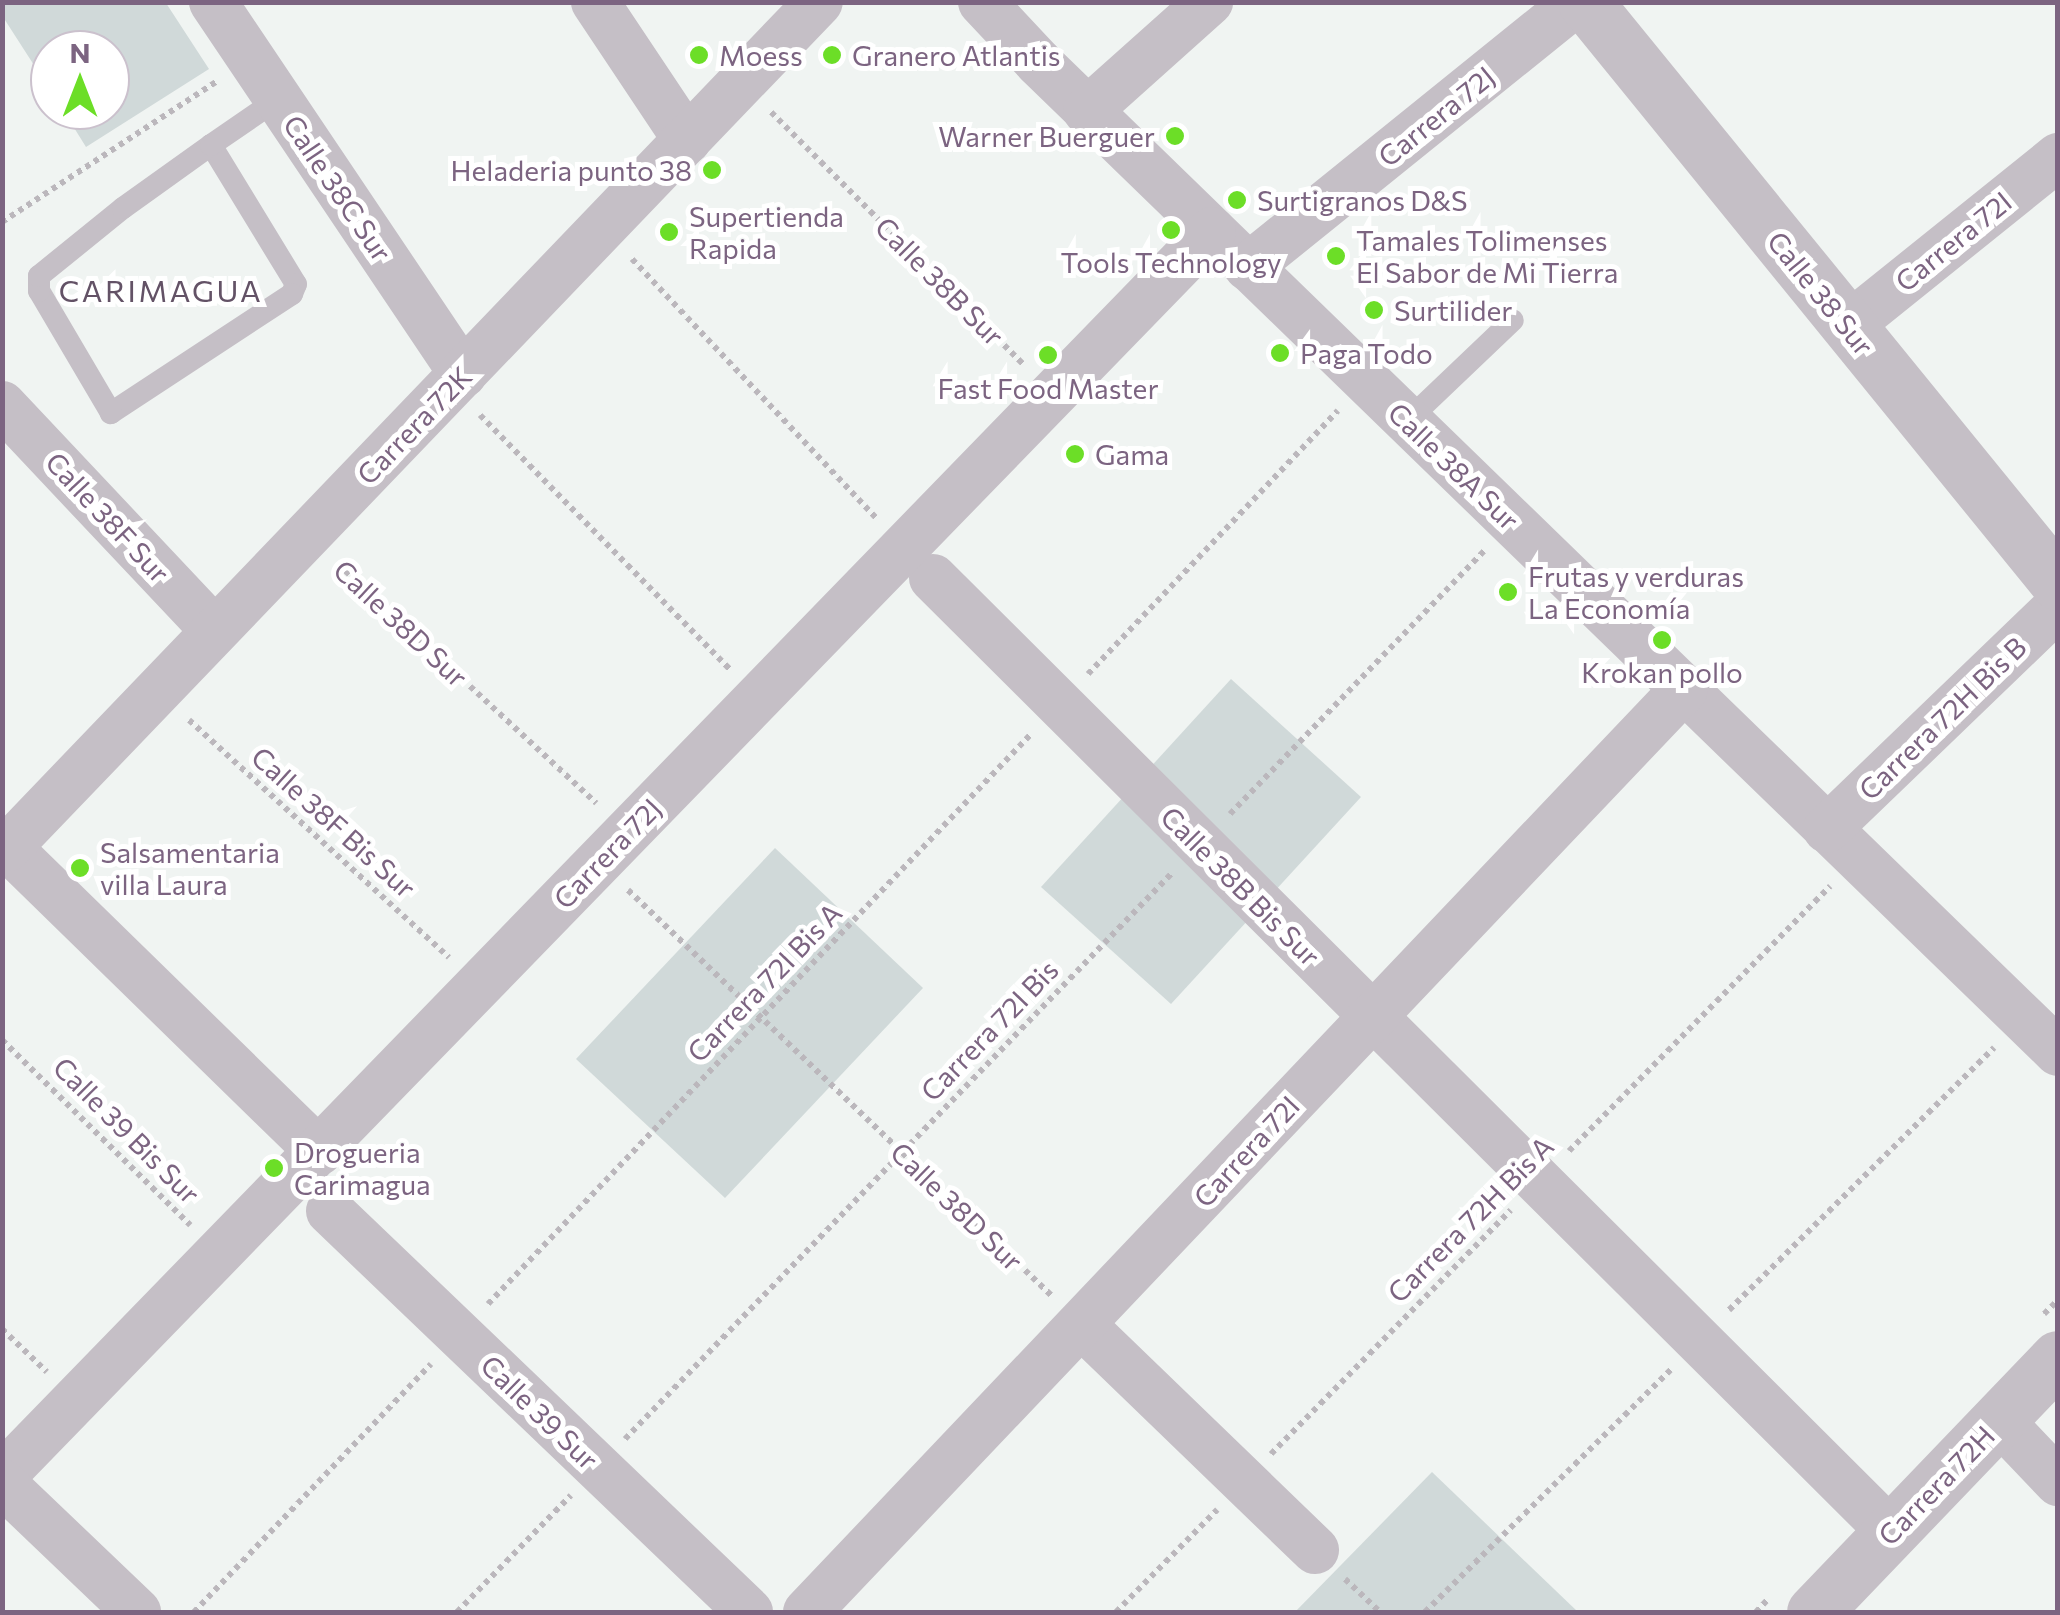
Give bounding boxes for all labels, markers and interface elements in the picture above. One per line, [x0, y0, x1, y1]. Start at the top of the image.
north arrow [30, 30, 130, 130]
text: N [70, 35, 91, 69]
place label: Moess [719, 38, 803, 72]
place label: Granero Atlantis [852, 38, 1061, 72]
marker: Moess [688, 44, 710, 66]
marker: Granero Atlantis [821, 44, 843, 66]
street label: Carrera 72J [1371, 59, 1501, 173]
street label: Calle 38C Sur [277, 109, 399, 267]
place label: Warner Buerguer [938, 119, 1155, 153]
marker: Warner Buerguer [1164, 125, 1186, 147]
place label: Heladeria punto 38 [451, 153, 692, 187]
marker: Heladeria punto 38 [701, 159, 723, 181]
place label: Surtigranos D&S [1257, 183, 1467, 217]
street label: Carrera 72I [1888, 184, 2018, 298]
marker: Surtigranos D&S [1226, 189, 1248, 211]
place label: Supertienda Rapida [689, 199, 844, 265]
street label: Calle 38B Sur [869, 210, 1011, 352]
marker: Tools Technology [1160, 219, 1182, 241]
marker: Supertienda Rapida [658, 221, 680, 243]
place label: Tamales Tolimenses El Sabor de Mi Tierra [1356, 223, 1618, 289]
street label: Calle 38 Sur [1761, 224, 1881, 362]
place label: Tools Technology [1060, 245, 1282, 279]
marker: Tamales Tolimenses El Sabor de Mi Tierra [1325, 245, 1347, 267]
district label: CARIMAGUA [59, 272, 263, 308]
place label: Surtilider [1394, 293, 1512, 327]
marker: Surtilider [1363, 299, 1385, 321]
place label: Paga Todo [1300, 336, 1433, 370]
marker: Paga Todo [1269, 342, 1291, 364]
marker: Fast Food Master [1037, 344, 1059, 366]
street label: Carrera 72K [350, 359, 478, 491]
place label: Fast Food Master [937, 371, 1159, 405]
street label: Calle 38A Sur [1382, 395, 1526, 537]
place label: Gama [1095, 437, 1169, 471]
marker: Gama [1064, 443, 1086, 465]
street label: Calle 38F Sur [39, 445, 177, 589]
street label: Calle 38D Sur [327, 553, 475, 693]
place label: Frutas y verduras La Economía [1528, 559, 1744, 625]
marker: Frutas y verduras La Economía [1497, 581, 1519, 603]
marker: Krokan pollo [1651, 629, 1673, 651]
street label: Carrera 72H Bis B [1851, 630, 2033, 806]
place label: Krokan pollo [1581, 655, 1743, 689]
street label: Calle 38F Bis Sur [245, 740, 423, 904]
street label: Carrera 72J [546, 791, 668, 915]
street label: Calle 38B Bis Sur [1154, 799, 1328, 973]
place label: Salsamentaria villa Laura [100, 835, 280, 901]
marker: Salsamentaria villa Laura [69, 857, 91, 879]
street label: Carrera 72I Bis A [680, 896, 848, 1068]
street label: Carrera 72I Bis [913, 953, 1065, 1107]
street label: Calle 39 Bis Sur [47, 1050, 207, 1210]
street label: Carrera 72I [1186, 1089, 1306, 1213]
street label: Carrera 72H Bis A [1380, 1129, 1560, 1309]
place label: Drogueria Carimagua [294, 1135, 431, 1201]
street label: Calle 38D Sur [884, 1135, 1030, 1277]
marker: Drogueria Carimagua [263, 1157, 285, 1179]
street label: Calle 39 Sur [474, 1348, 606, 1476]
street label: Carrera 72H [1871, 1418, 2001, 1552]

